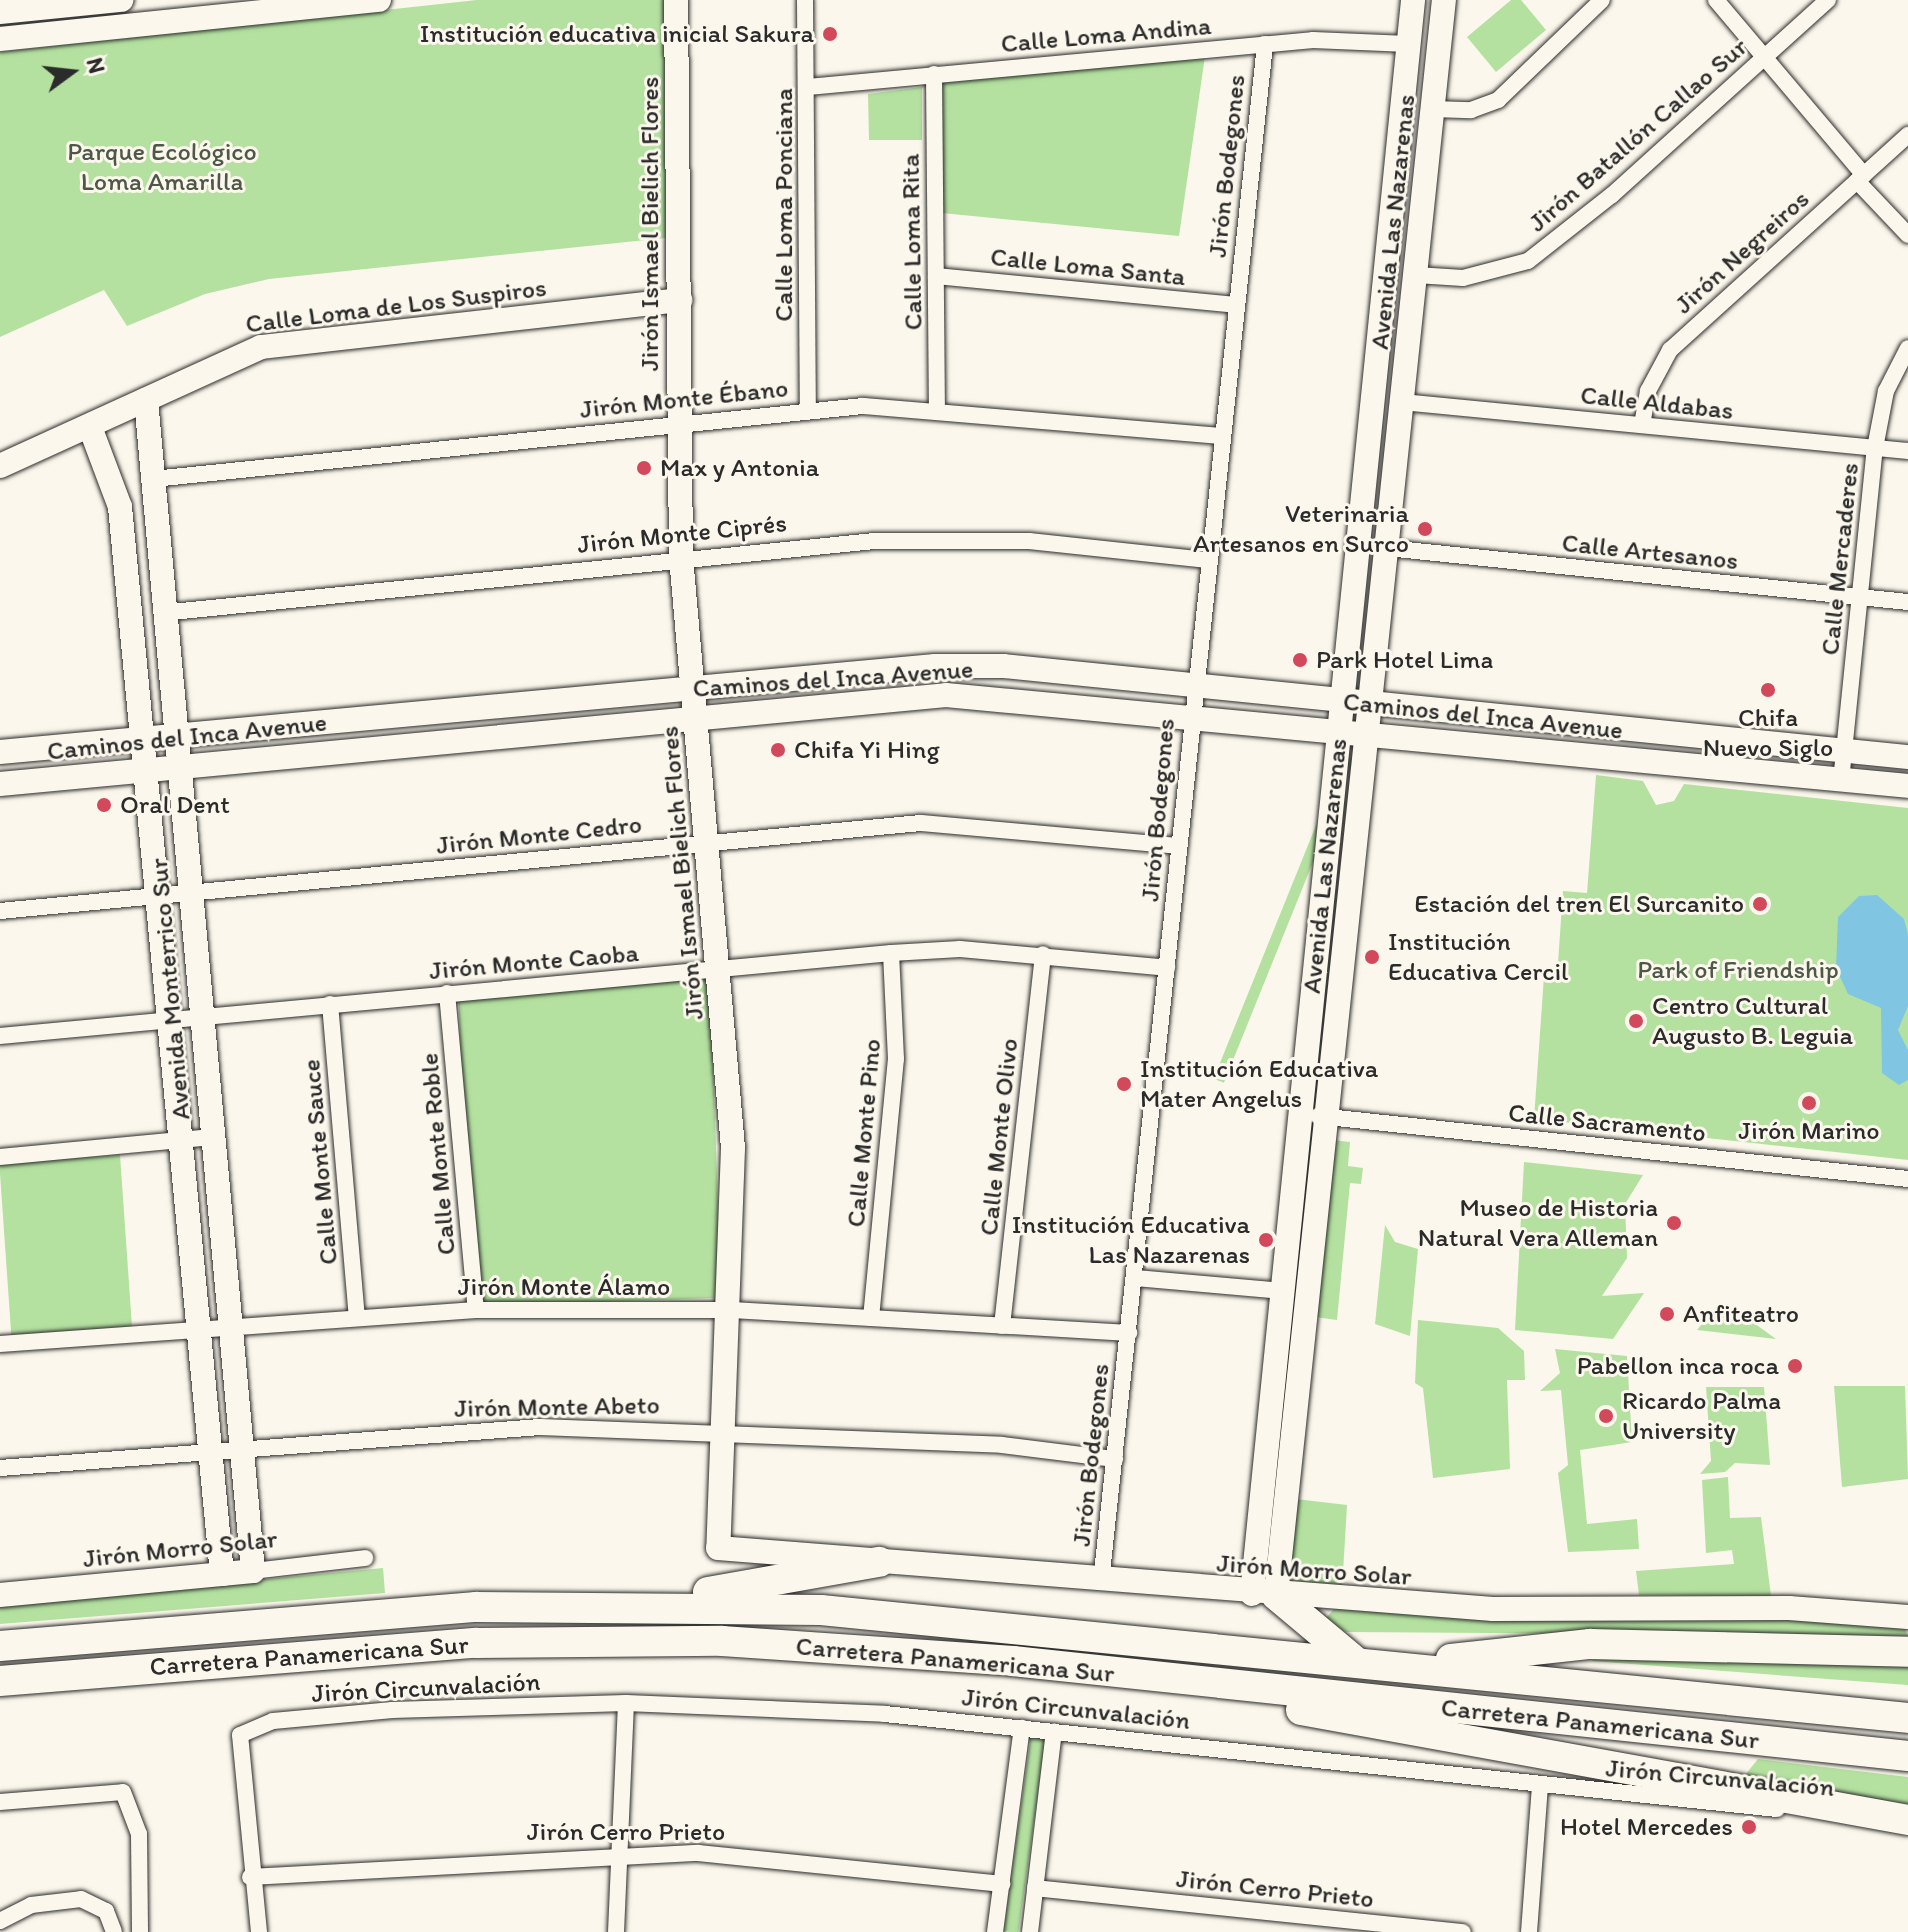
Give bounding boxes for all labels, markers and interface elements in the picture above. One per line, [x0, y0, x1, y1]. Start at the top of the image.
street label: Calle Loma Andina [1000, 10, 1212, 60]
place label: Institución educativa inicial Sakura [420, 18, 814, 50]
marker: Institución educativa inicial Sakura [821, 25, 839, 43]
street label: Jirón Batallón Callao Sur [1522, 31, 1754, 239]
north arrow [32, 32, 112, 112]
text: N [81, 55, 111, 76]
street label: Jirón Bodegones [1202, 73, 1252, 259]
street label: Jirón Ismael Bielich Flores [634, 77, 666, 371]
street label: Calle Loma Ponciana [768, 89, 800, 321]
street label: Avenida Las Nazarenas [1364, 93, 1422, 351]
park label: Parque Ecológico Loma Amarilla [67, 136, 257, 198]
street label: Calle Loma Rita [895, 154, 929, 330]
street label: Jirón Negreiros [1668, 184, 1816, 320]
street label: Calle Loma Santa [989, 241, 1187, 293]
street label: Calle Loma de Los Suspiros [244, 272, 548, 340]
street label: Jirón Monte Ébano [579, 373, 789, 425]
street label: Calle Aldabas [1579, 380, 1735, 426]
place label: Max y Antonia [660, 452, 820, 484]
marker: Max y Antonia [635, 459, 653, 477]
street label: Calle Mercaderes [1814, 462, 1866, 656]
place label: Veterinaria Artesanos en Surco [1193, 498, 1409, 560]
street label: Jirón Monte Ciprés [576, 508, 788, 560]
marker: Veterinaria Artesanos en Surco [1416, 520, 1434, 538]
street label: Calle Artesanos [1561, 527, 1739, 577]
place label: Park Hotel Lima [1316, 644, 1494, 676]
marker: Park Hotel Lima [1291, 651, 1309, 669]
street label: Caminos del Inca Avenue [692, 654, 974, 704]
marker: Chifa Nuevo Siglo [1759, 681, 1777, 699]
street label: Caminos del Inca Avenue [1342, 686, 1624, 746]
place label: Chifa Nuevo Siglo [1703, 702, 1833, 764]
street label: Caminos del Inca Avenue [46, 707, 328, 767]
street label: Jirón Bodegones [1134, 717, 1182, 903]
street label: Jirón Ismael Bielich Flores [654, 726, 710, 1020]
place label: Chifa Yi Hing [794, 734, 940, 766]
street label: Avenida Las Nazarenas [1296, 737, 1354, 995]
marker: Chifa Yi Hing [769, 741, 787, 759]
place label: Oral Dent [120, 789, 230, 821]
marker: Oral Dent [95, 796, 113, 814]
street label: Jirón Monte Cedro [435, 809, 643, 861]
street label: Avenida Monterrico Sur [143, 857, 197, 1121]
place label: Estación del tren El Surcanito [1414, 888, 1744, 920]
marker: Estación del tren El Surcanito [1751, 895, 1769, 913]
place label: Institución Educativa Cercil [1388, 926, 1569, 988]
street label: Jirón Monte Caoba [428, 937, 640, 987]
marker: Institución Educativa Cercil [1363, 948, 1381, 966]
park label: Park of Friendship [1637, 954, 1839, 986]
place label: Centro Cultural Augusto B. Leguia [1652, 990, 1853, 1052]
marker: Centro Cultural Augusto B. Leguia [1627, 1012, 1645, 1030]
street label: Calle Monte Olivo [973, 1037, 1025, 1237]
street label: Calle Monte Pino [840, 1038, 888, 1228]
street label: Calle Monte Roble [414, 1052, 462, 1256]
place label: Institución Educativa Mater Angelus [1140, 1053, 1378, 1114]
street label: Calle Monte Sauce [295, 1058, 345, 1266]
marker: Institución Educativa Mater Angelus [1115, 1075, 1133, 1093]
marker: Jirón Marino [1800, 1094, 1818, 1112]
street label: Calle Sacramento [1507, 1097, 1707, 1149]
place label: Jirón Marino [1739, 1115, 1879, 1147]
place label: Museo de Historia Natural Vera Alleman [1418, 1192, 1658, 1254]
place label: Institución Educativa Las Nazarenas [1012, 1209, 1250, 1270]
marker: Museo de Historia Natural Vera Alleman [1665, 1214, 1683, 1232]
marker: Institución Educativa Las Nazarenas [1257, 1231, 1275, 1249]
street label: Jirón Monte Álamo [459, 1271, 669, 1303]
place label: Anfiteatro [1683, 1298, 1799, 1330]
marker: Anfiteatro [1658, 1305, 1676, 1323]
place label: Pabellon inca roca [1577, 1350, 1779, 1382]
marker: Pabellon inca roca [1786, 1357, 1804, 1375]
street label: Jirón Bodegones [1066, 1362, 1116, 1548]
place label: Ricardo Palma University [1622, 1385, 1781, 1446]
street label: Jirón Monte Abeto [454, 1390, 660, 1424]
marker: Ricardo Palma University [1597, 1407, 1615, 1425]
street label: Jirón Morro Solar [82, 1523, 278, 1575]
street label: Jirón Morro Solar [1216, 1548, 1412, 1592]
street label: Carretera Panamericana Sur [149, 1629, 469, 1683]
street label: Carretera Panamericana Sur [795, 1631, 1115, 1689]
street label: Jirón Circunvalación [310, 1666, 542, 1710]
street label: Jirón Circunvalación [960, 1681, 1192, 1737]
street label: Carretera Panamericana Sur [1440, 1692, 1760, 1756]
street label: Jirón Circunvalación [1604, 1752, 1836, 1804]
place label: Hotel Mercedes [1561, 1811, 1733, 1843]
street label: Jirón Cerro Prieto [527, 1816, 725, 1848]
marker: Hotel Mercedes [1740, 1818, 1758, 1836]
street label: Jirón Cerro Prieto [1175, 1863, 1375, 1915]

